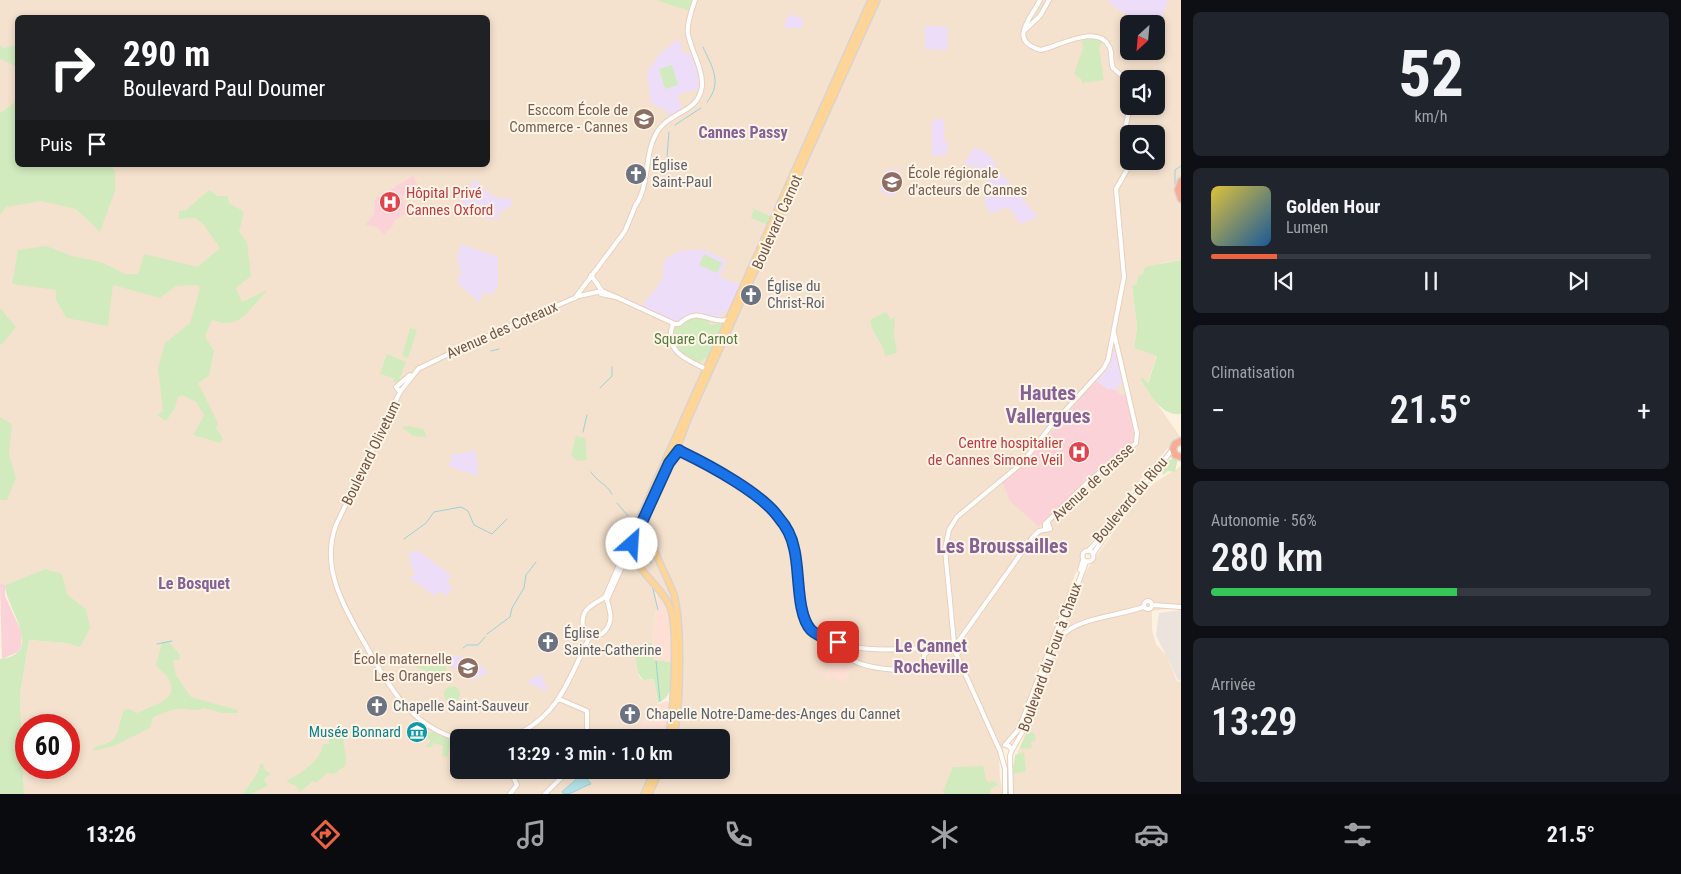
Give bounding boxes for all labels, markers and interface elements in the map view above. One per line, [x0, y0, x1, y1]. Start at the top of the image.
north arrow [1120, 15, 1165, 60]
map controls [1120, 15, 1165, 170]
text: 290 m [123, 34, 210, 75]
icon: right [40, 35, 105, 100]
text: 52 [1398, 36, 1464, 112]
button: sound [1120, 70, 1165, 115]
text: Boulevard Paul Doumer [123, 76, 325, 101]
place label: Esccom École de Commerce - Cannes [509, 101, 628, 136]
school or university icon: Esccom École de Commerce - Cannes [632, 107, 656, 131]
text: km/h [1415, 107, 1447, 126]
district label: Cannes Passy [698, 123, 788, 142]
button: search [1120, 125, 1165, 170]
icon: arrive [83, 130, 111, 158]
text: Puis [40, 133, 73, 156]
place label: Église Saint-Paul [652, 156, 712, 191]
church icon: Église Saint-Paul [624, 162, 648, 186]
place label: École régionale d'acteurs de Cannes [908, 164, 1028, 199]
school or university icon: École régionale d'acteurs de Cannes [880, 170, 904, 194]
street label: Boulevard Carnot [748, 172, 806, 272]
place label: Hôpital Privé Cannes Oxford [406, 184, 493, 219]
hospital icon: Hôpital Privé Cannes Oxford [378, 190, 402, 214]
text: Golden Hour [1286, 195, 1380, 218]
text: Lumen [1286, 218, 1328, 237]
icon: previous [1270, 267, 1298, 295]
icon: pause [1417, 267, 1445, 295]
icon: next [1564, 267, 1592, 295]
place label: Église du Christ-Roi [767, 277, 825, 312]
church icon: Église du Christ-Roi [739, 283, 763, 307]
street label: Avenue des Coteaux [444, 297, 561, 363]
park label: Square Carnot [654, 330, 738, 348]
text: Climatisation [1211, 363, 1295, 382]
district label: Hautes Vallergues [1005, 381, 1091, 428]
text: 21.5° [1390, 388, 1472, 432]
text: − [1211, 394, 1225, 427]
text: + [1637, 394, 1651, 427]
street label: Boulevard Olivetum [338, 398, 404, 508]
place label: Centre hospitalier de Cannes Simone Veil [928, 434, 1063, 469]
street label: Avenue de Grasse [1048, 439, 1138, 525]
hospital icon: Centre hospitalier de Cannes Simone Veil [1067, 440, 1091, 464]
street label: Boulevard du Riou [1089, 453, 1171, 547]
text: Autonomie · 56% [1211, 511, 1317, 530]
position arrow [605, 517, 657, 569]
district label: Les Broussailles [936, 534, 1068, 558]
text: 280 km [1211, 536, 1323, 580]
district label: Le Bosquet [158, 574, 230, 593]
street label: Boulevard du Four à Chaux [1015, 580, 1086, 734]
pin [817, 621, 859, 663]
place label: Église Sainte-Catherine [564, 624, 662, 659]
icon: arrive [824, 628, 852, 656]
church icon: Église Sainte-Catherine [536, 630, 560, 654]
district label: Le Cannet Rocheville [894, 635, 969, 677]
place label: École maternelle Les Orangers [354, 650, 452, 685]
school or university icon: École maternelle Les Orangers [456, 656, 480, 680]
text: Arrivée [1211, 675, 1255, 694]
church icon: Chapelle Saint-Sauveur [365, 694, 389, 718]
place label: Chapelle Saint-Sauveur [393, 697, 529, 715]
text: 13:29 [1211, 700, 1297, 744]
church icon: Chapelle Notre-Dame-des-Anges du Cannet [618, 702, 642, 726]
place label: Chapelle Notre-Dame-des-Anges du Cannet [646, 705, 900, 723]
speed limit sign: 60 [15, 714, 80, 779]
museum icon: Musée Bonnard [405, 720, 429, 744]
place label: Musée Bonnard [309, 723, 401, 741]
text: 13:29 · 3 min · 1.0 km [507, 742, 673, 765]
icon: directions [308, 817, 343, 852]
icon: music [514, 817, 549, 852]
icon: phone [721, 817, 756, 852]
icon: climate [927, 817, 962, 852]
icon: car [1134, 817, 1169, 852]
icon: filters [1340, 817, 1375, 852]
text: 13:26 [86, 822, 136, 847]
text: 21.5° [1547, 822, 1595, 847]

